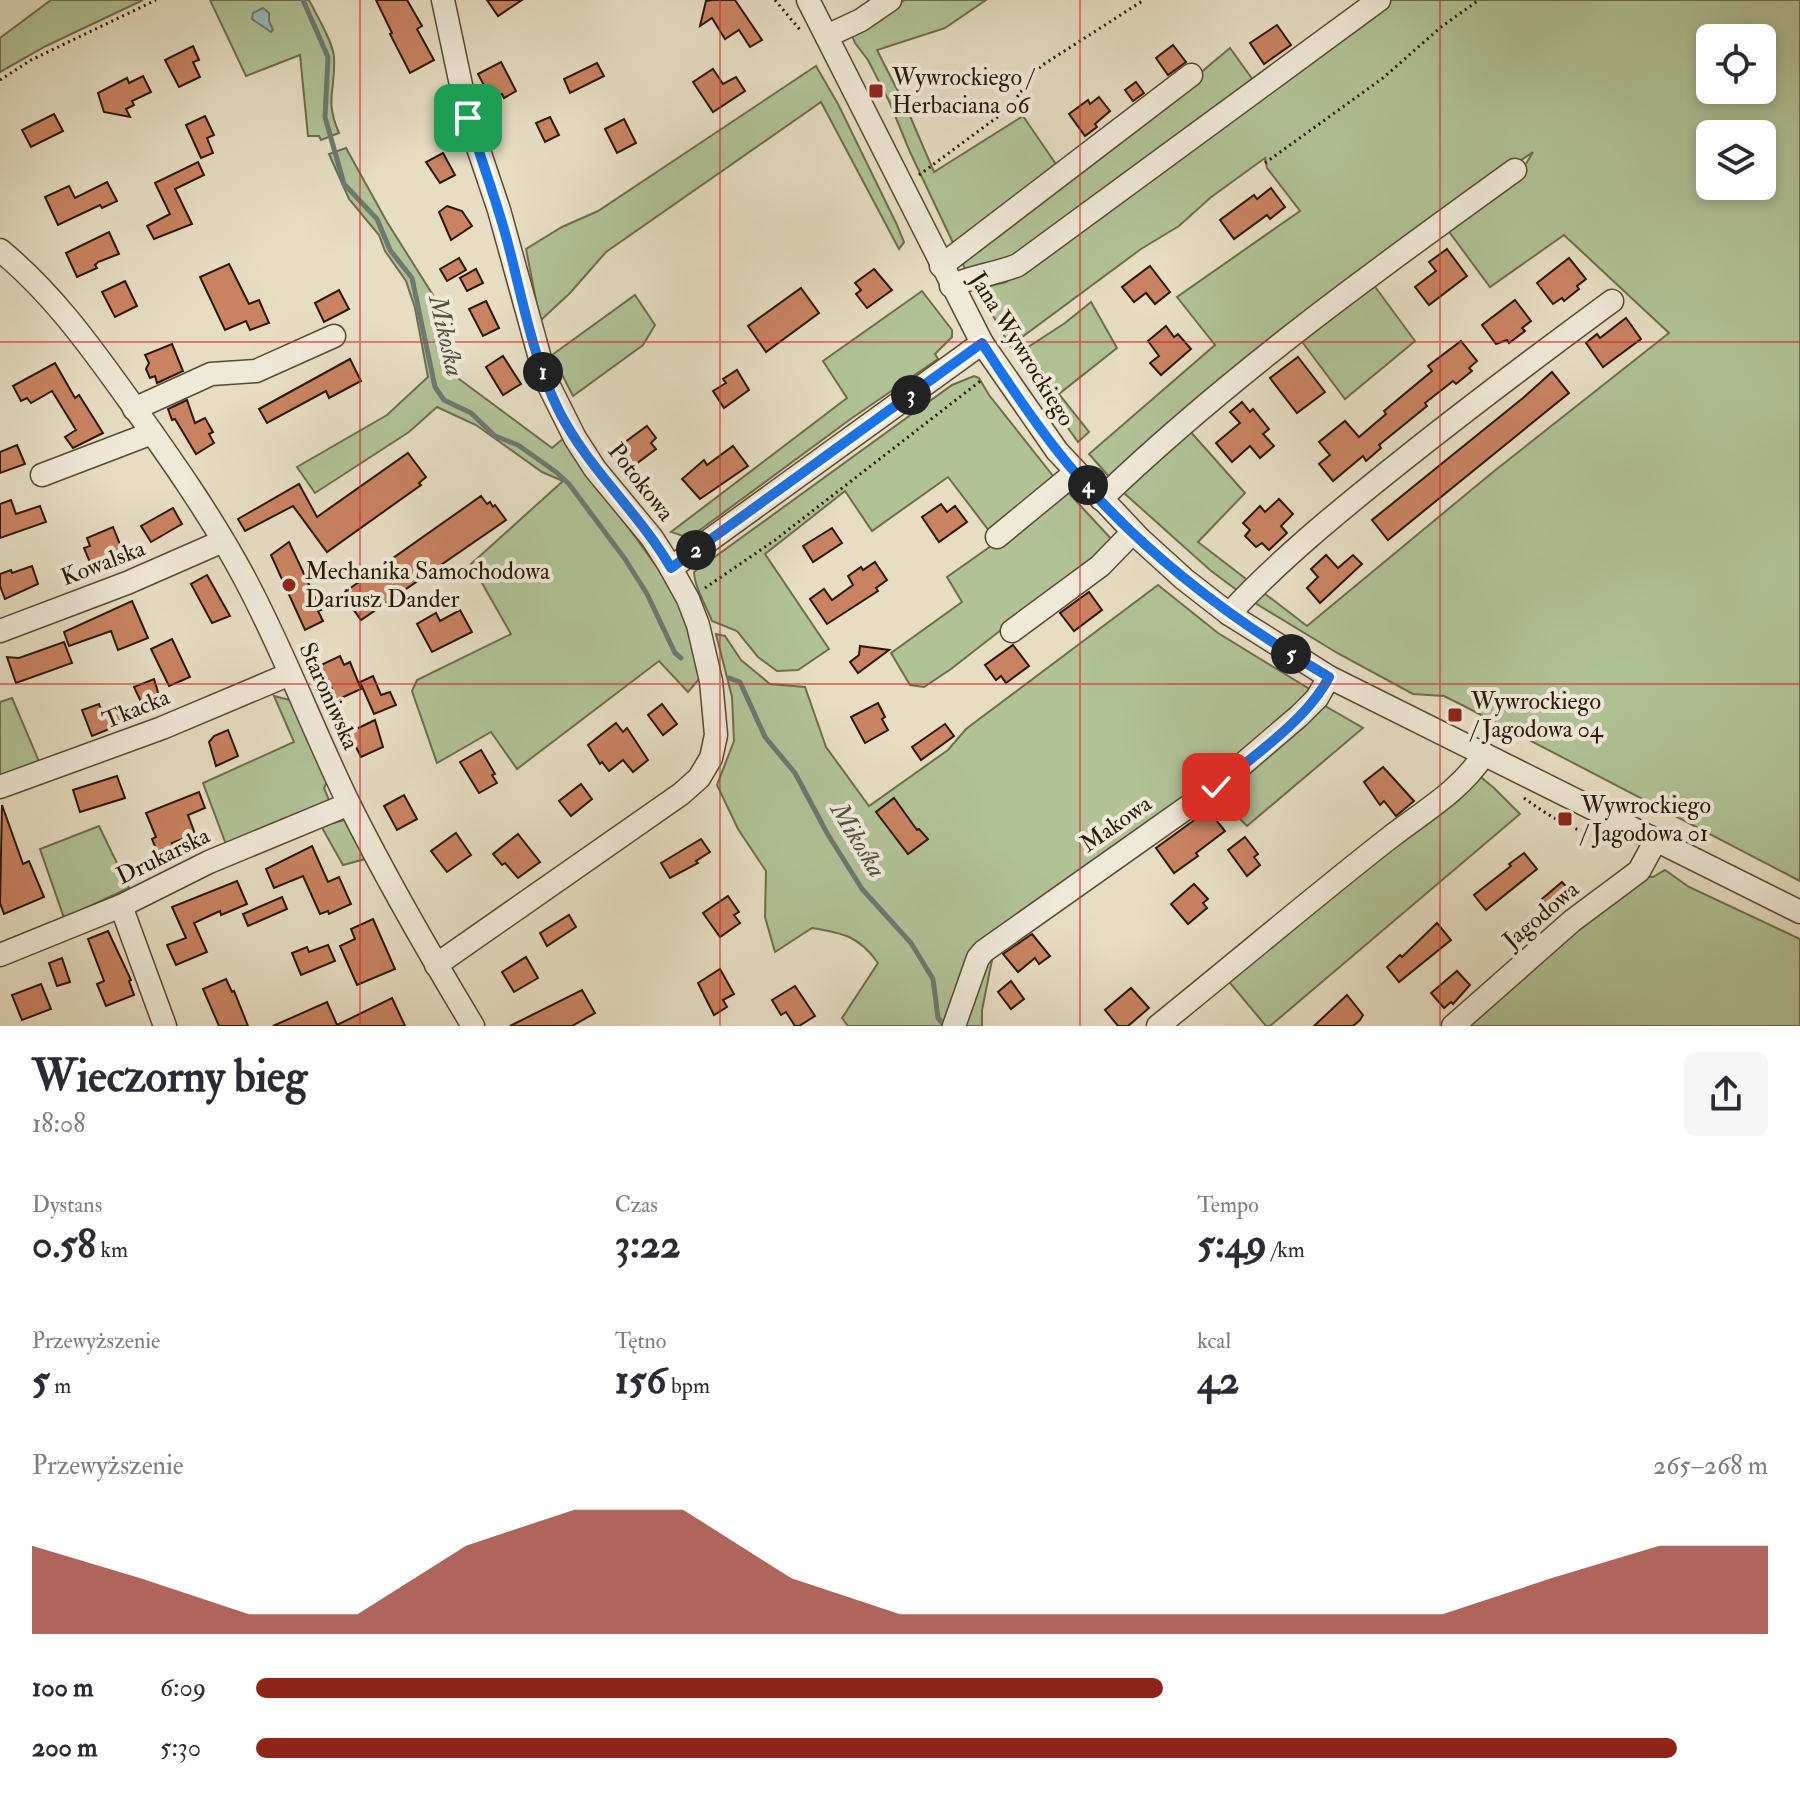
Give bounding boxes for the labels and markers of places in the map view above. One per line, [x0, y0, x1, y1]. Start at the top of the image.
place label: Wywrockiego / Herbaciana 06 [891, 62, 1036, 121]
marker: Wywrockiego / Herbaciana 06 [867, 82, 885, 100]
pin [434, 84, 502, 152]
pin: 1 [523, 352, 563, 392]
pin: 3 [891, 375, 931, 415]
pin: 4 [1068, 465, 1108, 505]
pin: 2 [676, 530, 716, 570]
place label: Mechanika Samochodowa Dariusz Dander [305, 556, 551, 615]
marker: Mechanika Samochodowa Dariusz Dander [280, 576, 298, 594]
pin: 5 [1271, 634, 1311, 674]
place label: Wywrockiego / Jagodowa 04 [1469, 686, 1604, 745]
marker: Wywrockiego / Jagodowa 04 [1446, 706, 1464, 724]
pin [1182, 753, 1250, 821]
place label: Wywrockiego / Jagodowa 01 [1579, 790, 1711, 849]
marker: Wywrockiego / Jagodowa 01 [1556, 810, 1574, 828]

